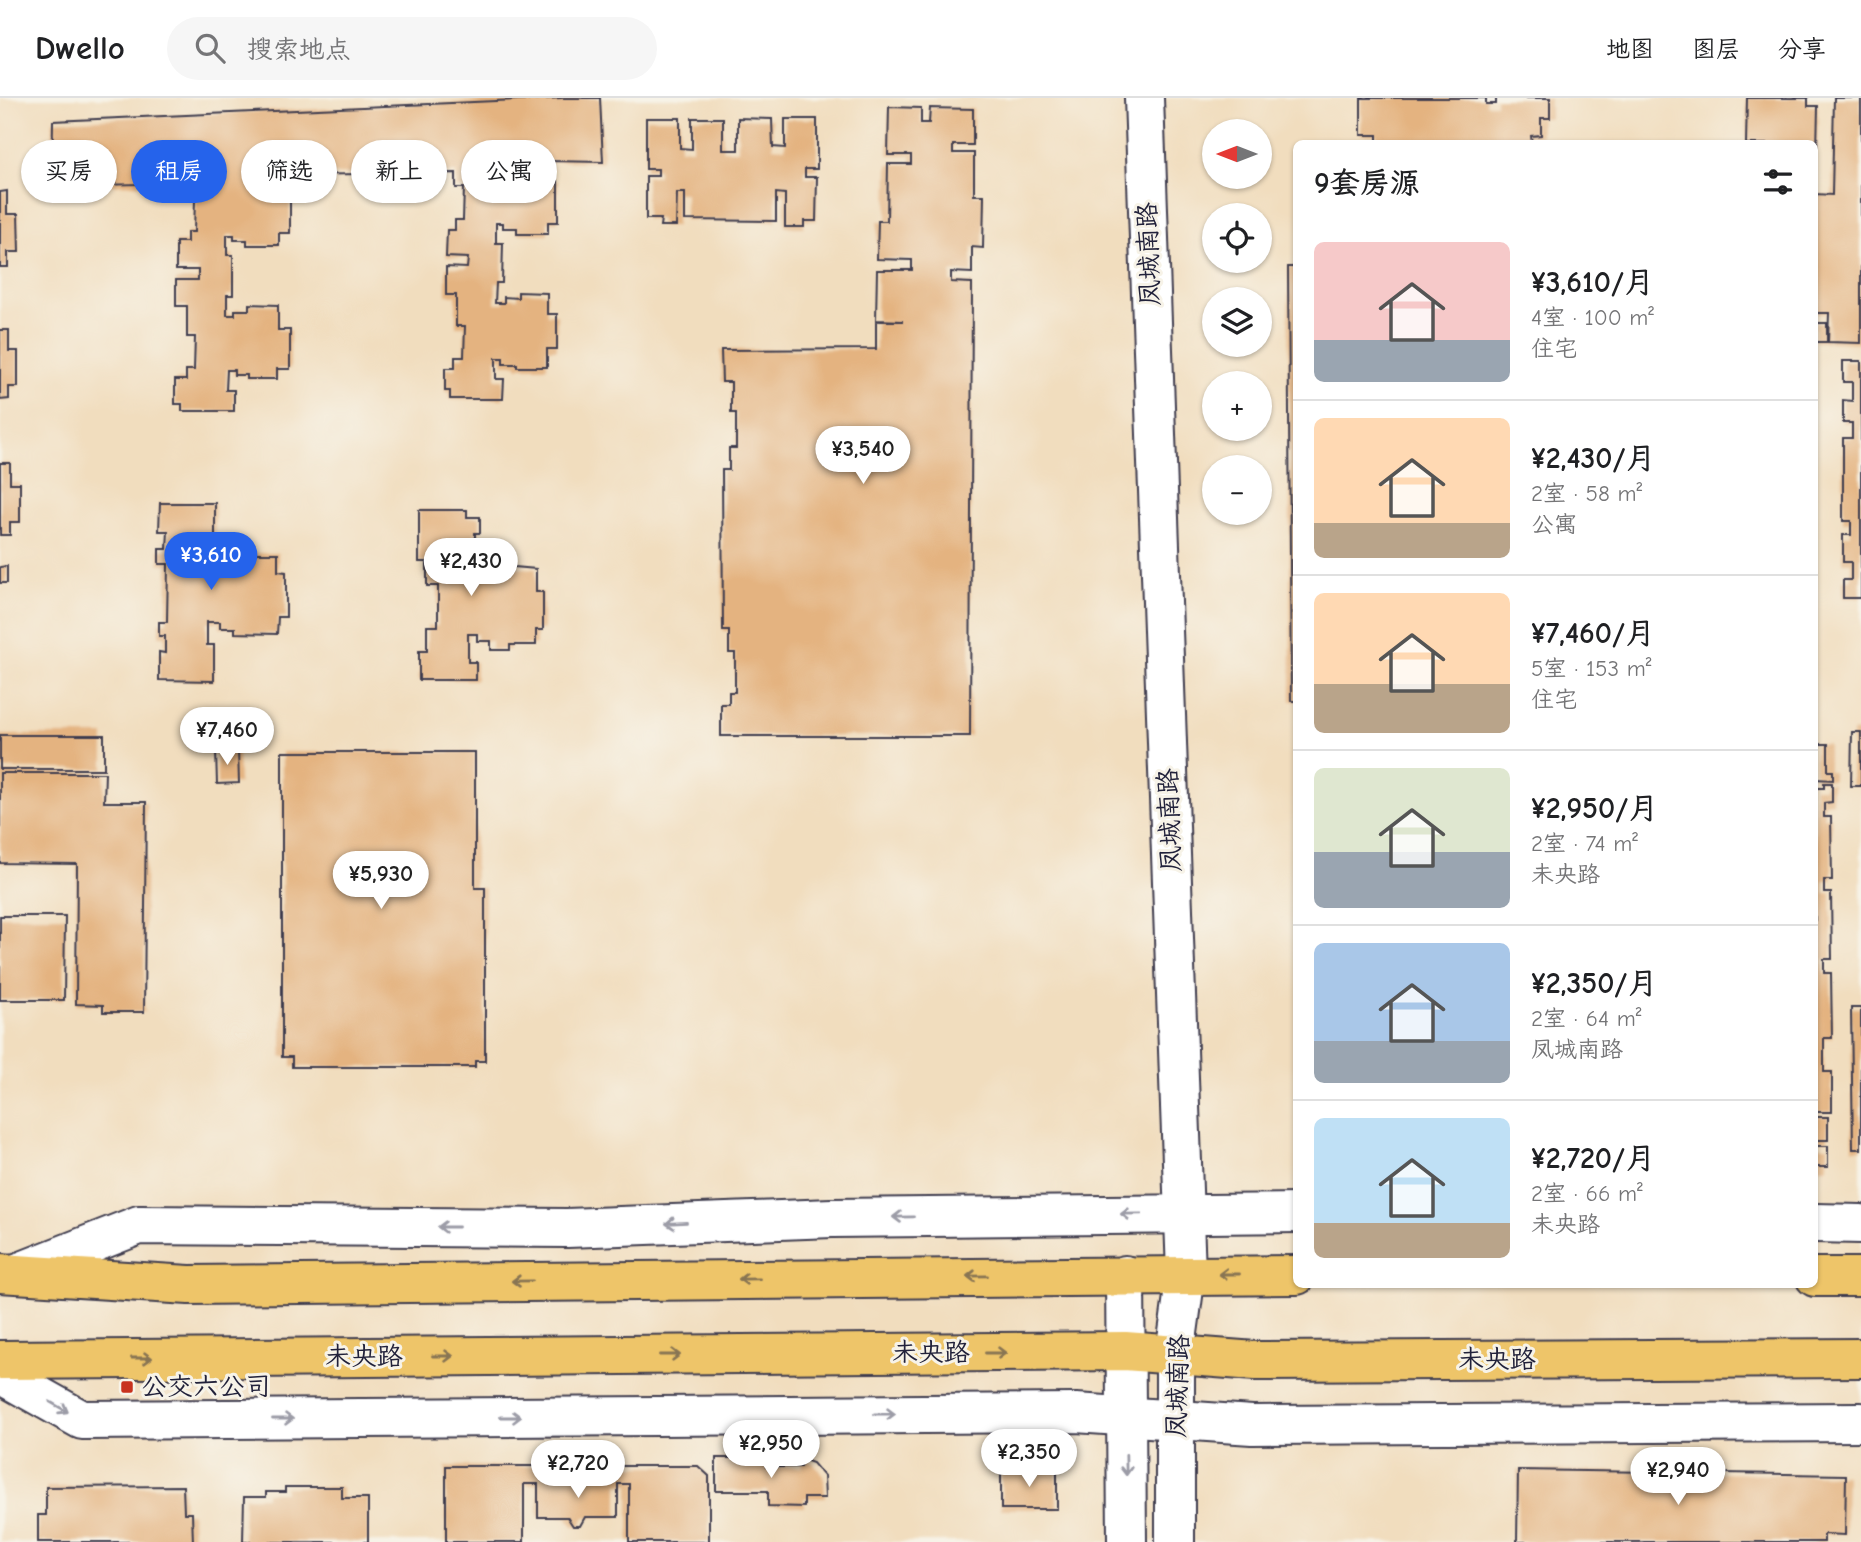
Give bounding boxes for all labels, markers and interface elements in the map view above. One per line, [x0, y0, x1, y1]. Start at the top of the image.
search box [167, 17, 657, 80]
text: Dwello [35, 29, 125, 67]
icon: search [191, 29, 229, 67]
text: 搜索地点 [247, 35, 351, 65]
text: 地图 [1606, 35, 1654, 63]
text: 图层 [1692, 35, 1740, 63]
text: 分享 [1778, 35, 1826, 63]
north arrow [1202, 119, 1272, 189]
map controls [1202, 119, 1272, 525]
chip: 买房 [21, 140, 117, 203]
chip: 租房 [131, 140, 227, 203]
chip: 筛选 [241, 140, 337, 203]
chip: 新上 [351, 140, 447, 203]
chip: 公寓 [461, 140, 557, 203]
icon: filters [1759, 163, 1797, 201]
text: 9套房源 [1314, 166, 1420, 201]
street label: 凤城南路 [1132, 202, 1166, 306]
button: locate [1202, 203, 1272, 273]
text: ¥3,610/月 [1531, 265, 1654, 300]
icon: home [1370, 270, 1454, 354]
button: layers [1202, 287, 1272, 357]
text: 4室 · 100 m² [1531, 304, 1654, 331]
text: 住宅 [1531, 335, 1577, 362]
button: + [1202, 371, 1272, 441]
pin: ¥3,540 [806, 426, 920, 486]
text: ¥3,540 [831, 435, 895, 462]
text: ¥2,430/月 [1531, 441, 1656, 476]
icon: home [1370, 446, 1454, 530]
button: − [1202, 455, 1272, 525]
text: 2室 · 58 m² [1531, 480, 1642, 507]
text: 公寓 [1531, 511, 1577, 538]
pin: ¥3,610 [154, 532, 268, 592]
pin: ¥2,430 [414, 538, 528, 598]
text: ¥3,610 [180, 541, 242, 568]
text: ¥2,430 [440, 547, 502, 574]
text: ¥7,460/月 [1531, 616, 1655, 651]
icon: home [1370, 621, 1454, 705]
text: 5室 · 153 m² [1531, 655, 1652, 682]
text: 住宅 [1531, 686, 1577, 713]
pin: ¥7,460 [170, 708, 284, 767]
text: ¥7,460 [196, 716, 258, 743]
street label: 凤城南路 [1153, 768, 1187, 872]
text: ¥2,950/月 [1531, 791, 1658, 826]
icon: home [1370, 796, 1454, 880]
text: 2室 · 74 m² [1531, 830, 1638, 857]
pin: ¥5,930 [324, 852, 438, 911]
text: ¥5,930 [349, 860, 413, 887]
text: 未央路 [1531, 861, 1600, 888]
text: ¥2,350/月 [1531, 966, 1657, 1001]
icon: home [1370, 971, 1454, 1055]
text: 2室 · 64 m² [1531, 1005, 1641, 1032]
text: 凤城南路 [1531, 1036, 1623, 1063]
text: ¥2,720/月 [1531, 1141, 1655, 1176]
icon: home [1370, 1146, 1454, 1230]
text: 2室 · 66 m² [1531, 1180, 1643, 1207]
one-way arrow [1119, 1207, 1142, 1221]
one-way arrow [892, 1210, 915, 1224]
text: 未央路 [1531, 1211, 1600, 1238]
one-way arrow [664, 1217, 687, 1230]
one-way arrow [437, 1220, 460, 1234]
one-way arrow [1217, 1267, 1240, 1281]
one-way arrow [965, 1269, 988, 1283]
one-way arrow [738, 1272, 761, 1286]
one-way arrow [510, 1275, 533, 1288]
street label: 凤城南路 [1161, 1334, 1195, 1438]
street label: 未央路 [892, 1338, 970, 1368]
street label: 未央路 [325, 1342, 403, 1372]
street label: 未央路 [1458, 1345, 1536, 1375]
one-way arrow [984, 1346, 1007, 1360]
one-way arrow [658, 1348, 681, 1362]
one-way arrow [431, 1349, 454, 1363]
one-way arrow [130, 1351, 153, 1365]
place label: 公交六公司 [141, 1372, 271, 1402]
marker: 公交六公司 [119, 1379, 135, 1395]
one-way arrow [49, 1400, 69, 1414]
one-way arrow [874, 1407, 897, 1421]
one-way arrow [499, 1410, 522, 1424]
one-way arrow [272, 1412, 295, 1426]
pin: ¥2,950 [714, 1420, 828, 1480]
text: ¥2,950 [739, 1429, 803, 1456]
pin: ¥2,350 [972, 1430, 1086, 1489]
text: ¥2,350 [997, 1438, 1061, 1465]
pin: ¥2,720 [521, 1440, 635, 1500]
pin: ¥2,940 [1621, 1448, 1735, 1507]
text: ¥2,720 [547, 1449, 609, 1476]
one-way arrow [1119, 1454, 1133, 1477]
text: ¥2,940 [1646, 1456, 1710, 1483]

